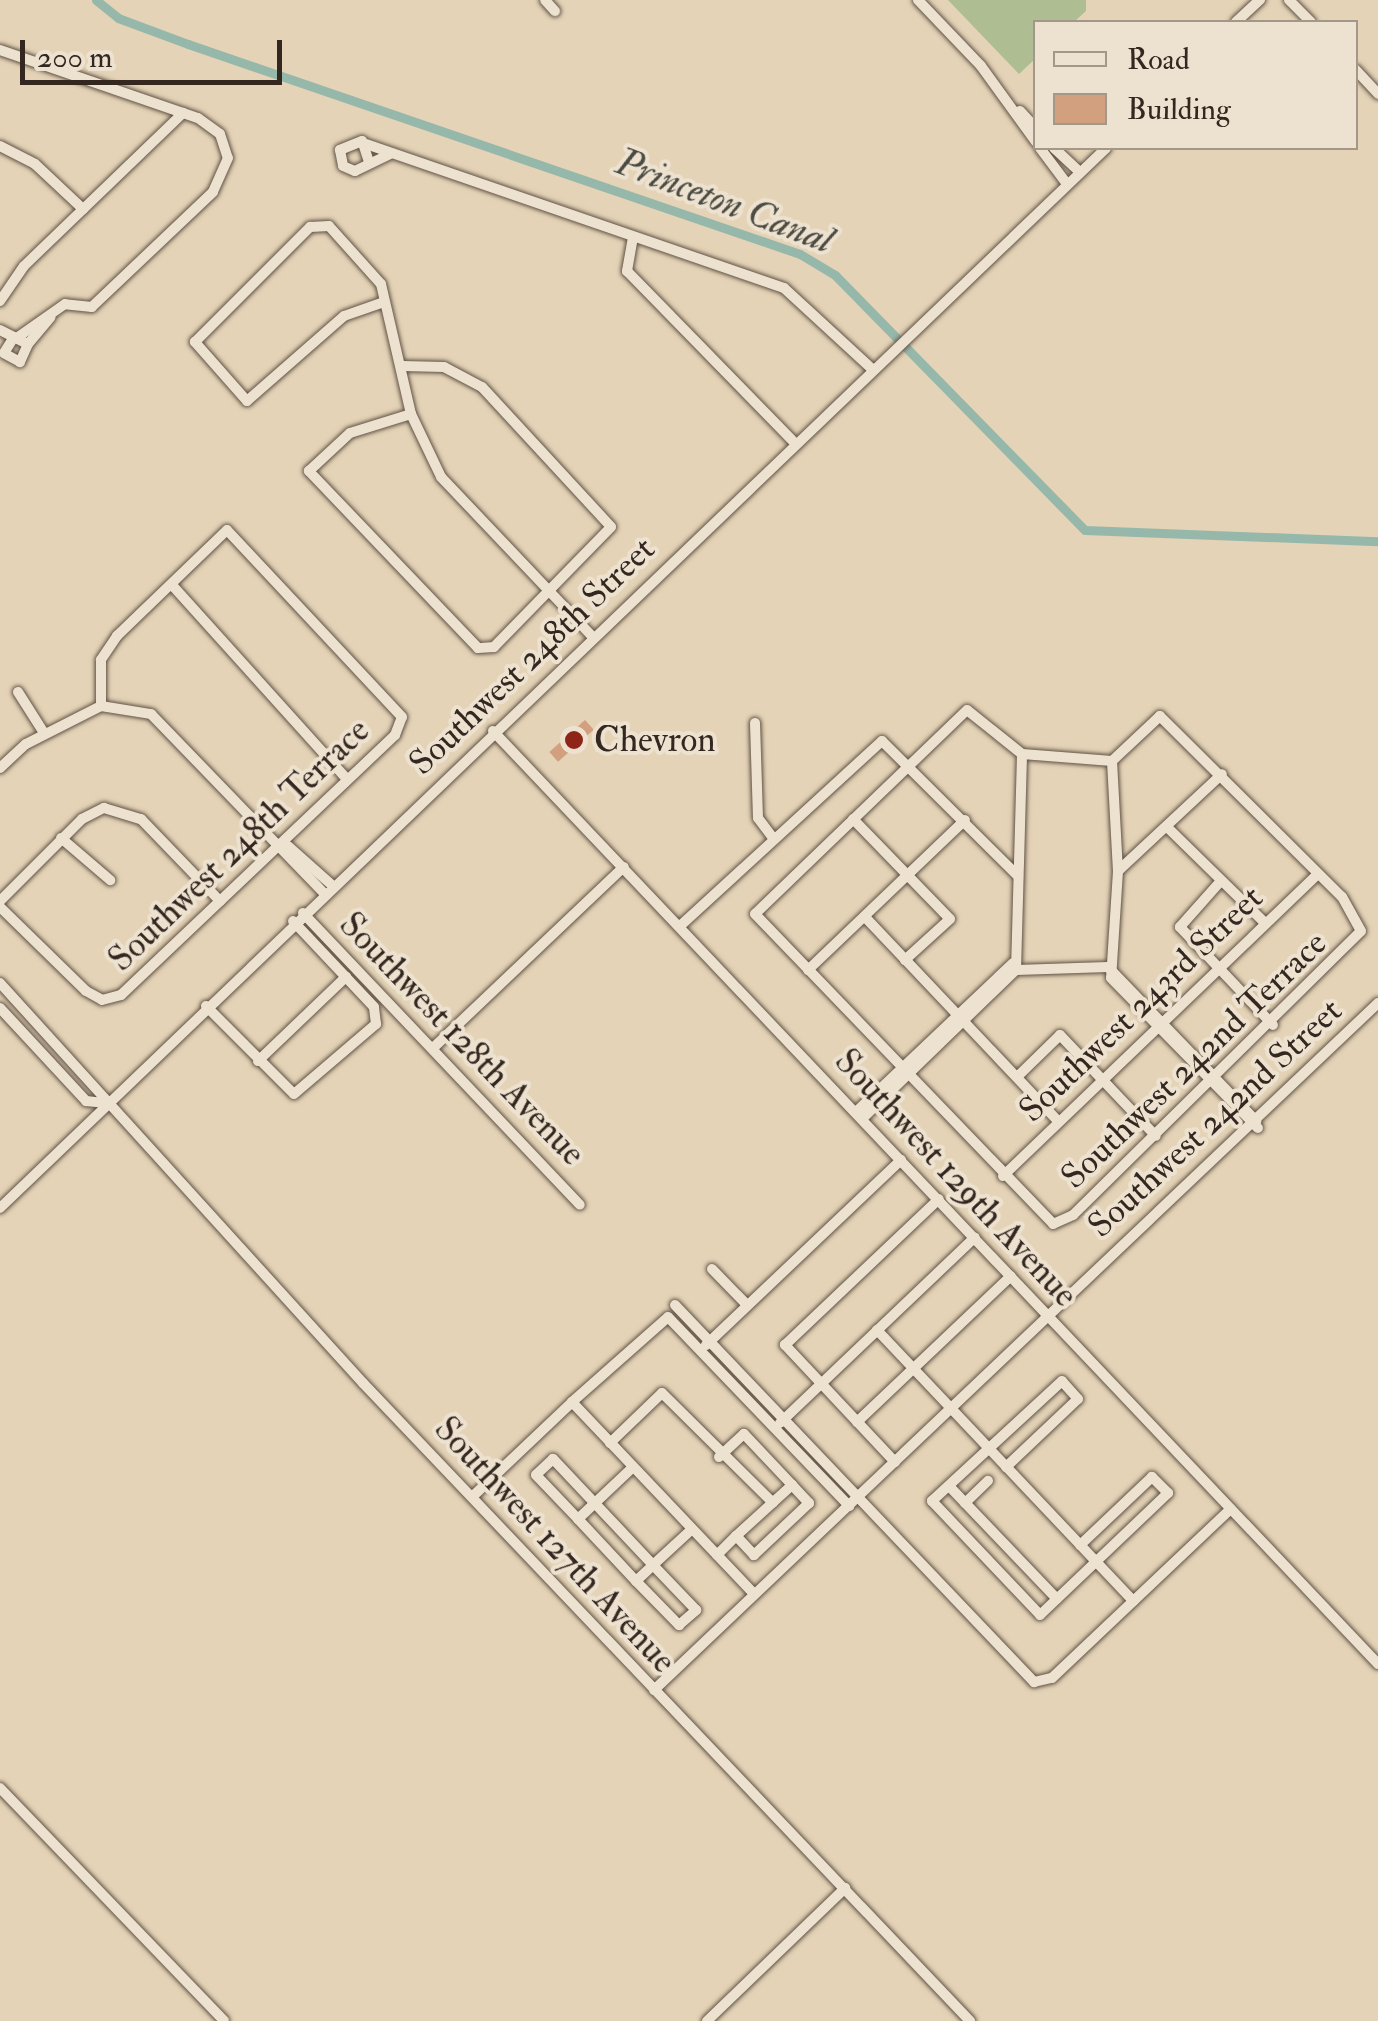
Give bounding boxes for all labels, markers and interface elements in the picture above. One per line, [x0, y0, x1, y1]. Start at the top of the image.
scale bar [25, 20, 288, 82]
legend [1033, 20, 1358, 150]
text: 200 m [37, 39, 113, 76]
text: Road [1127, 41, 1190, 78]
text: Building [1127, 91, 1231, 128]
water label: Princeton Canal [609, 140, 839, 264]
street label: Southwest 248th Street [401, 528, 663, 784]
street label: Southwest 248th Terrace [100, 710, 378, 980]
place label: Chevron [594, 719, 716, 761]
marker: Chevron [563, 729, 585, 751]
street label: Southwest 243rd Street [1011, 877, 1271, 1131]
street label: Southwest 128th Avenue [330, 904, 594, 1174]
street label: Southwest 242nd Terrace [1053, 922, 1335, 1198]
street label: Southwest 242nd Street [1079, 990, 1351, 1246]
street label: Southwest 129th Avenue [826, 1041, 1086, 1315]
street label: Southwest 127th Avenue [425, 1408, 685, 1682]

